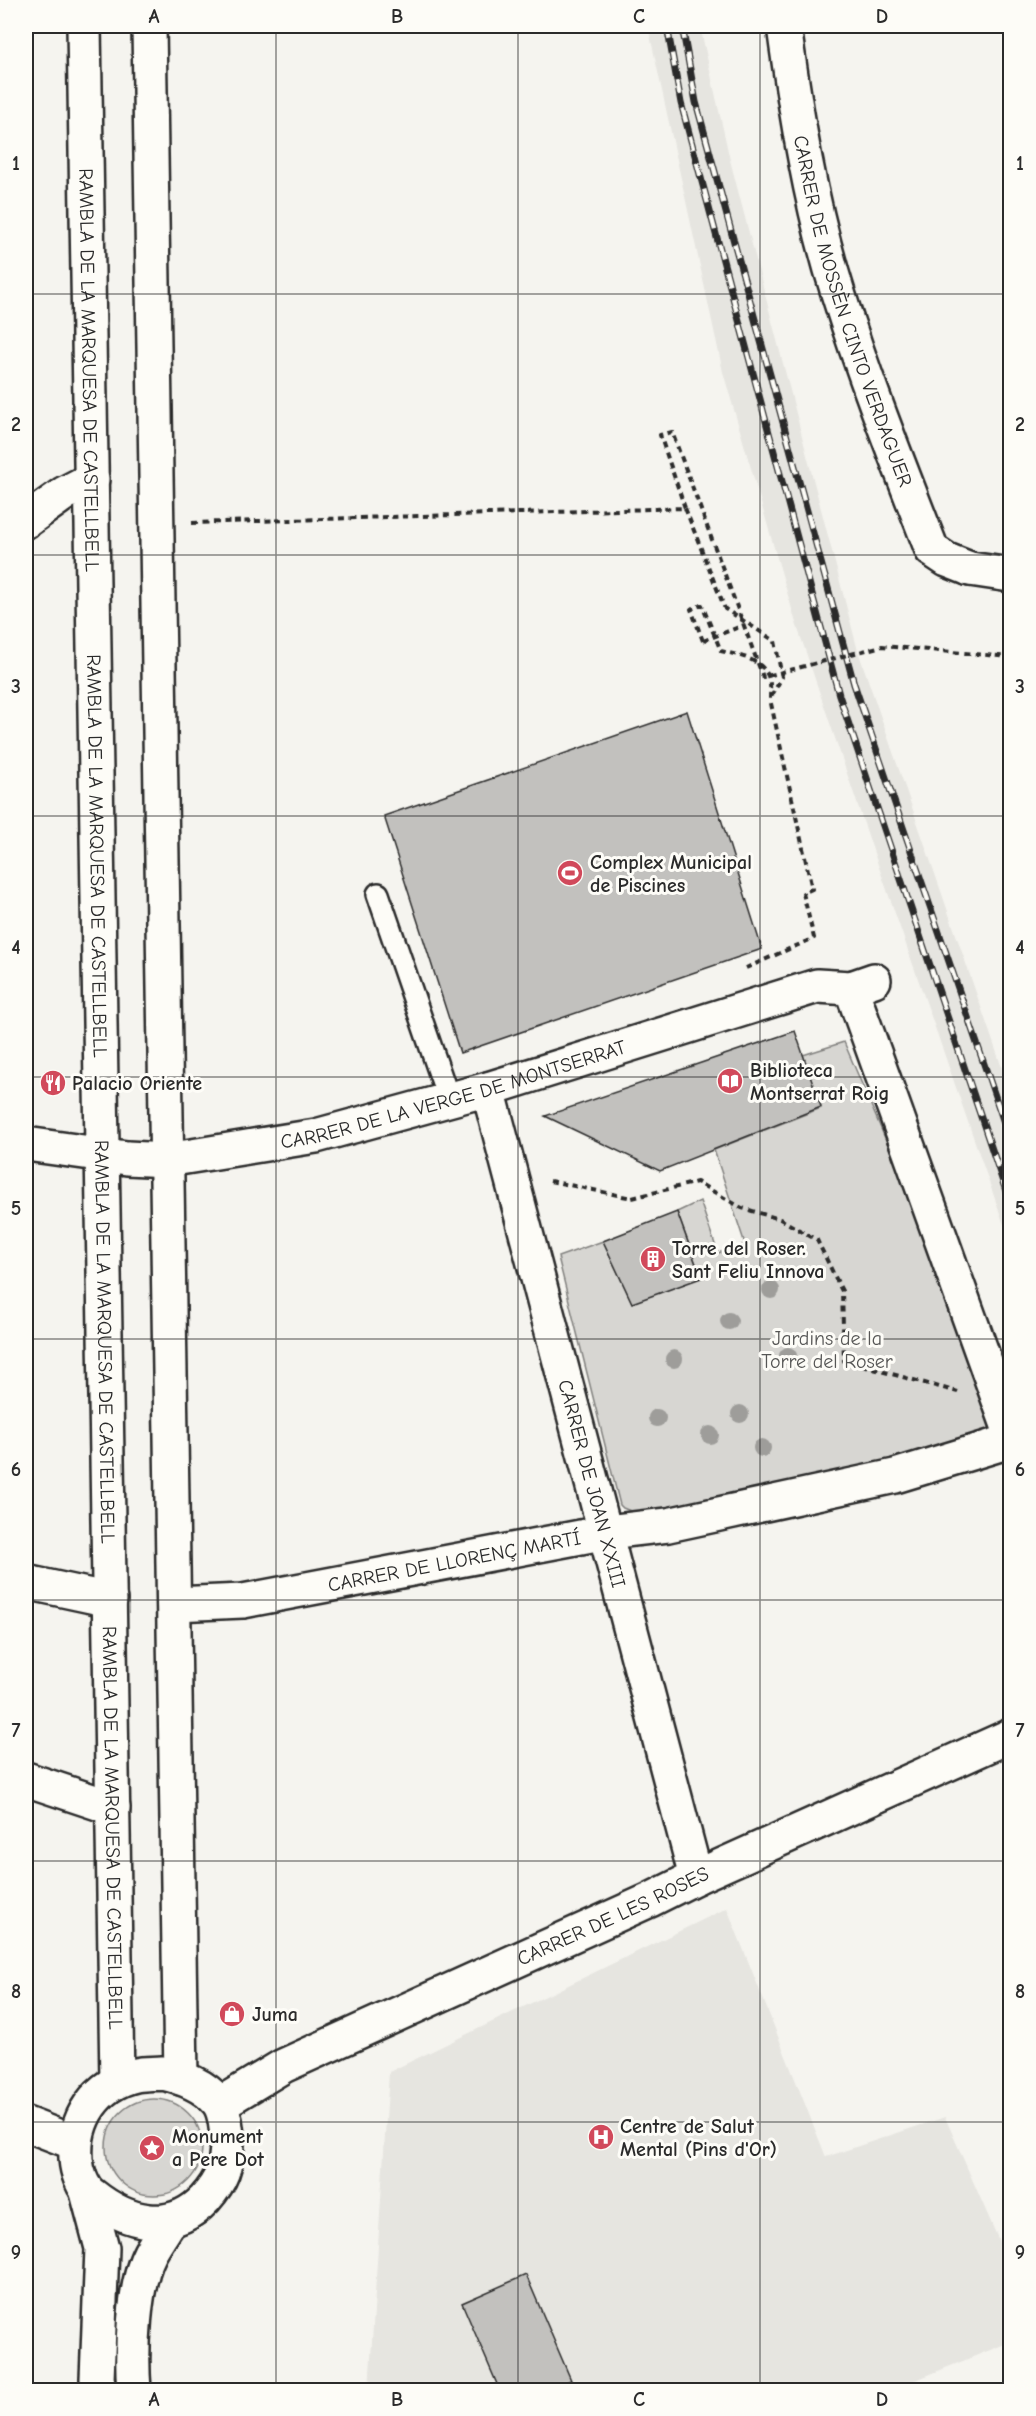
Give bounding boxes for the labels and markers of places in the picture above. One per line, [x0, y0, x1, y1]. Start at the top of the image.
place label: Complex Municipal de Piscines [590, 851, 752, 897]
sports icon: Complex Municipal de Piscines [555, 858, 585, 888]
place label: Biblioteca Montserrat Roig [750, 1059, 889, 1105]
library icon: Biblioteca Montserrat Roig [715, 1066, 745, 1096]
restaurant icon: Palacio Oriente [38, 1068, 68, 1098]
place label: Palacio Oriente [72, 1072, 202, 1095]
place label: Torre del Roser. Sant Feliu Innova [672, 1237, 825, 1283]
building icon: Torre del Roser. Sant Feliu Innova [638, 1244, 668, 1274]
shop icon: Juma [217, 1999, 247, 2029]
place label: Juma [252, 2003, 298, 2026]
place label: Centre de Salut Mental (Pins d'Or) [620, 2115, 777, 2161]
hospital icon: Centre de Salut Mental (Pins d'Or) [586, 2122, 616, 2152]
place label: Monument a Pere Dot [172, 2125, 264, 2171]
place icon: Monument a Pere Dot [137, 2133, 167, 2163]

